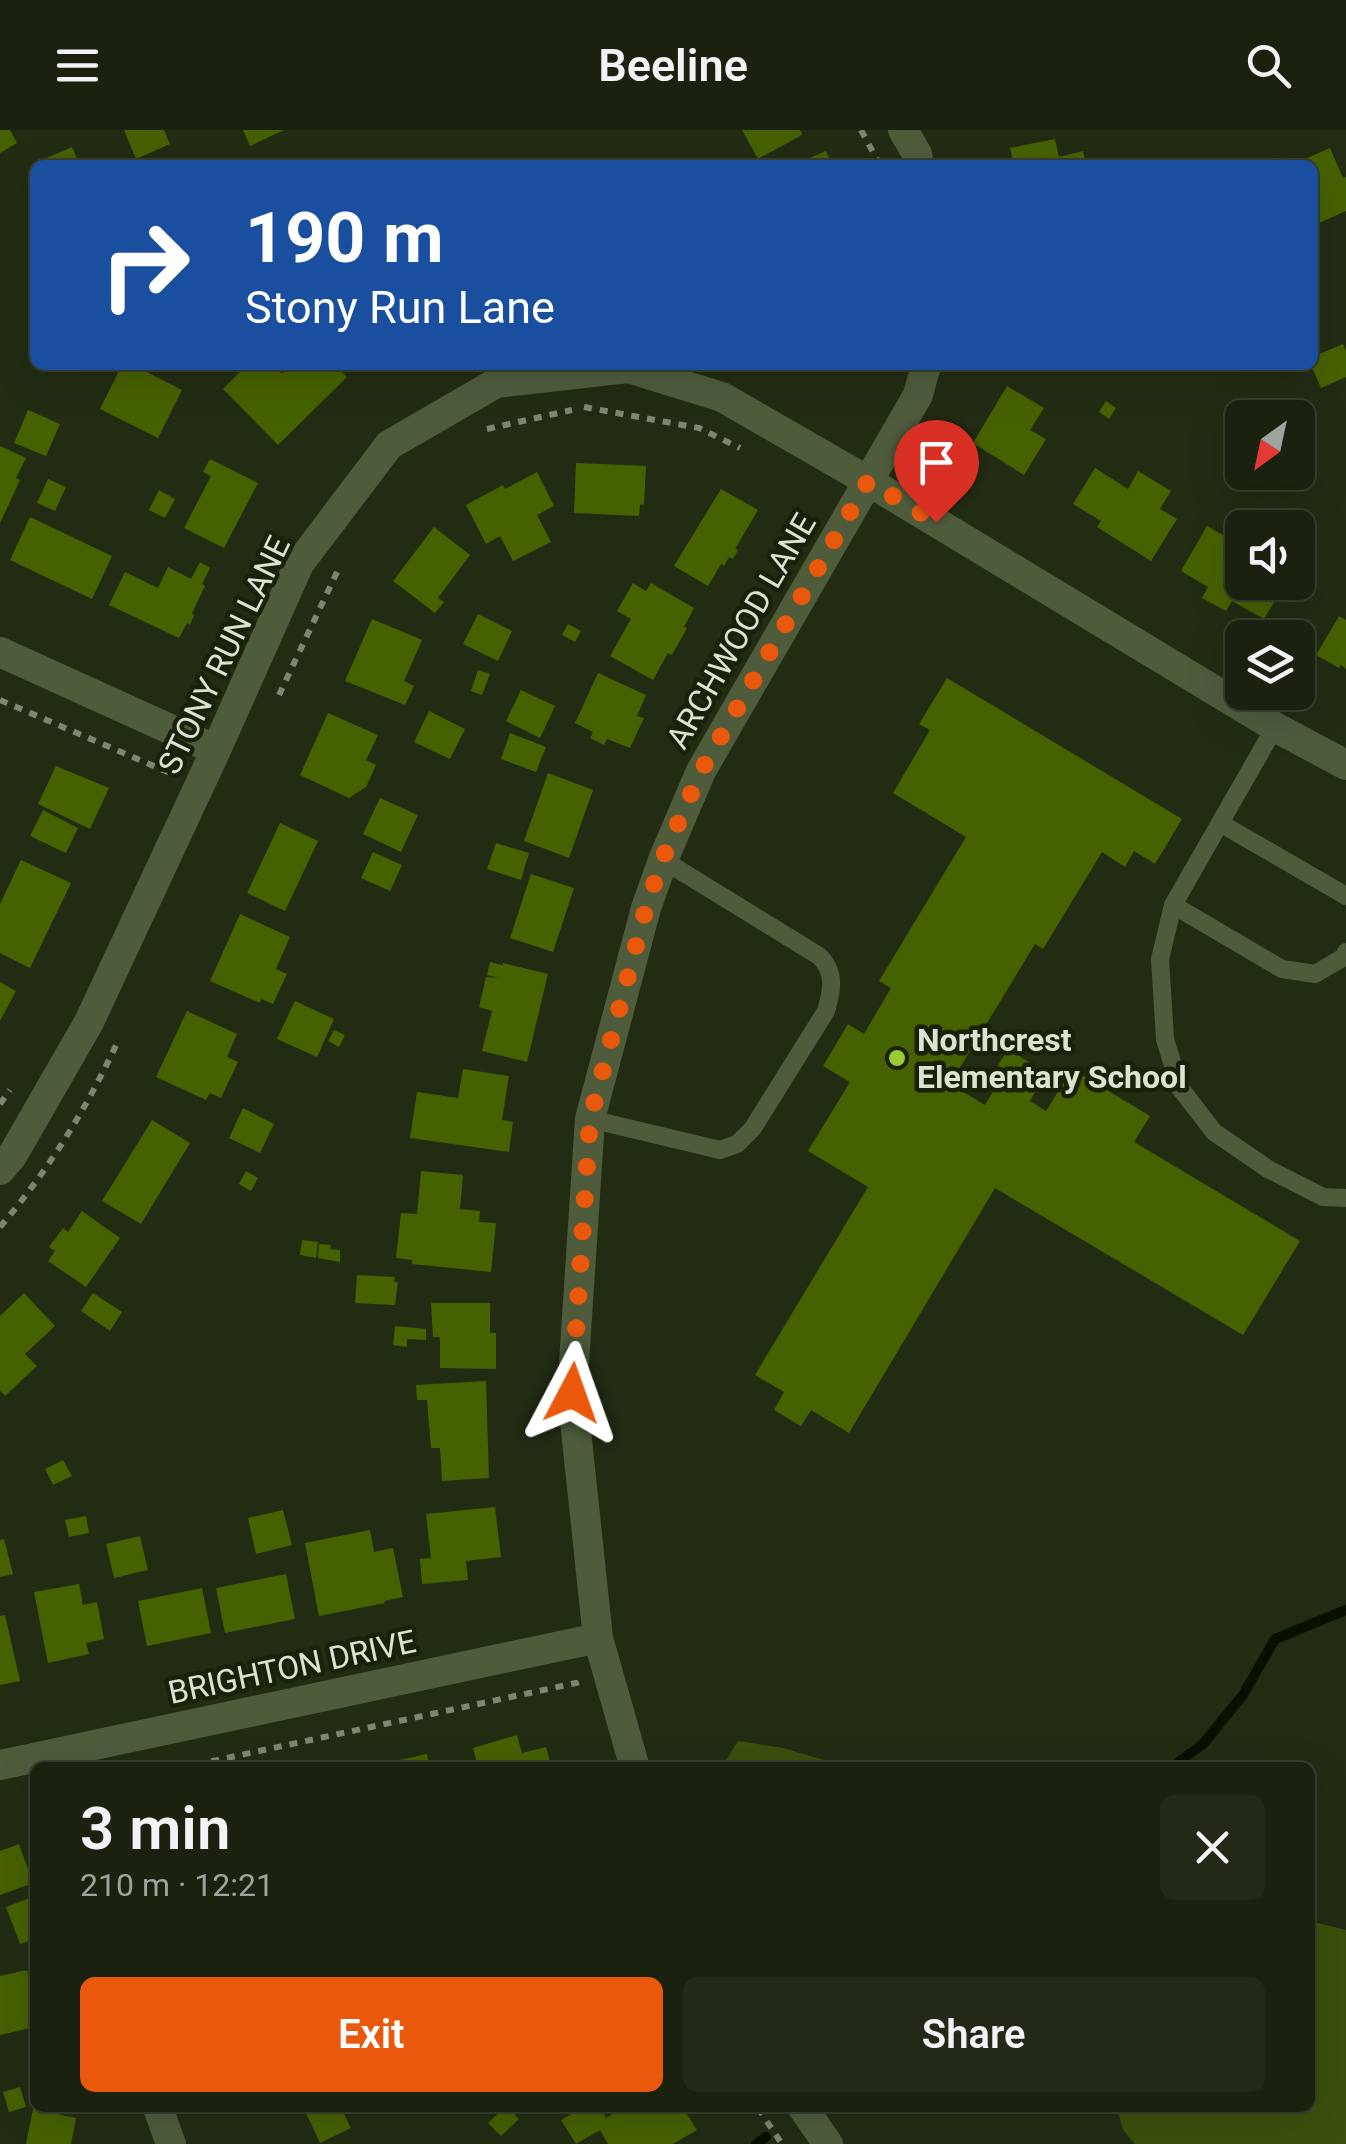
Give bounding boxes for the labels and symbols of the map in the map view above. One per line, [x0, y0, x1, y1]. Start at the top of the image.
north arrow [1225, 400, 1315, 490]
pin [894, 420, 979, 523]
street label: ARCHWOOD LANE [658, 507, 824, 755]
street label: STONY RUN LANE [150, 530, 298, 780]
place label: Northcrest Elementary School [917, 1021, 1187, 1096]
marker: Northcrest Elementary School [886, 1047, 908, 1069]
position arrow [520, 1341, 624, 1445]
street label: BRIGHTON DRIVE [165, 1622, 419, 1712]

